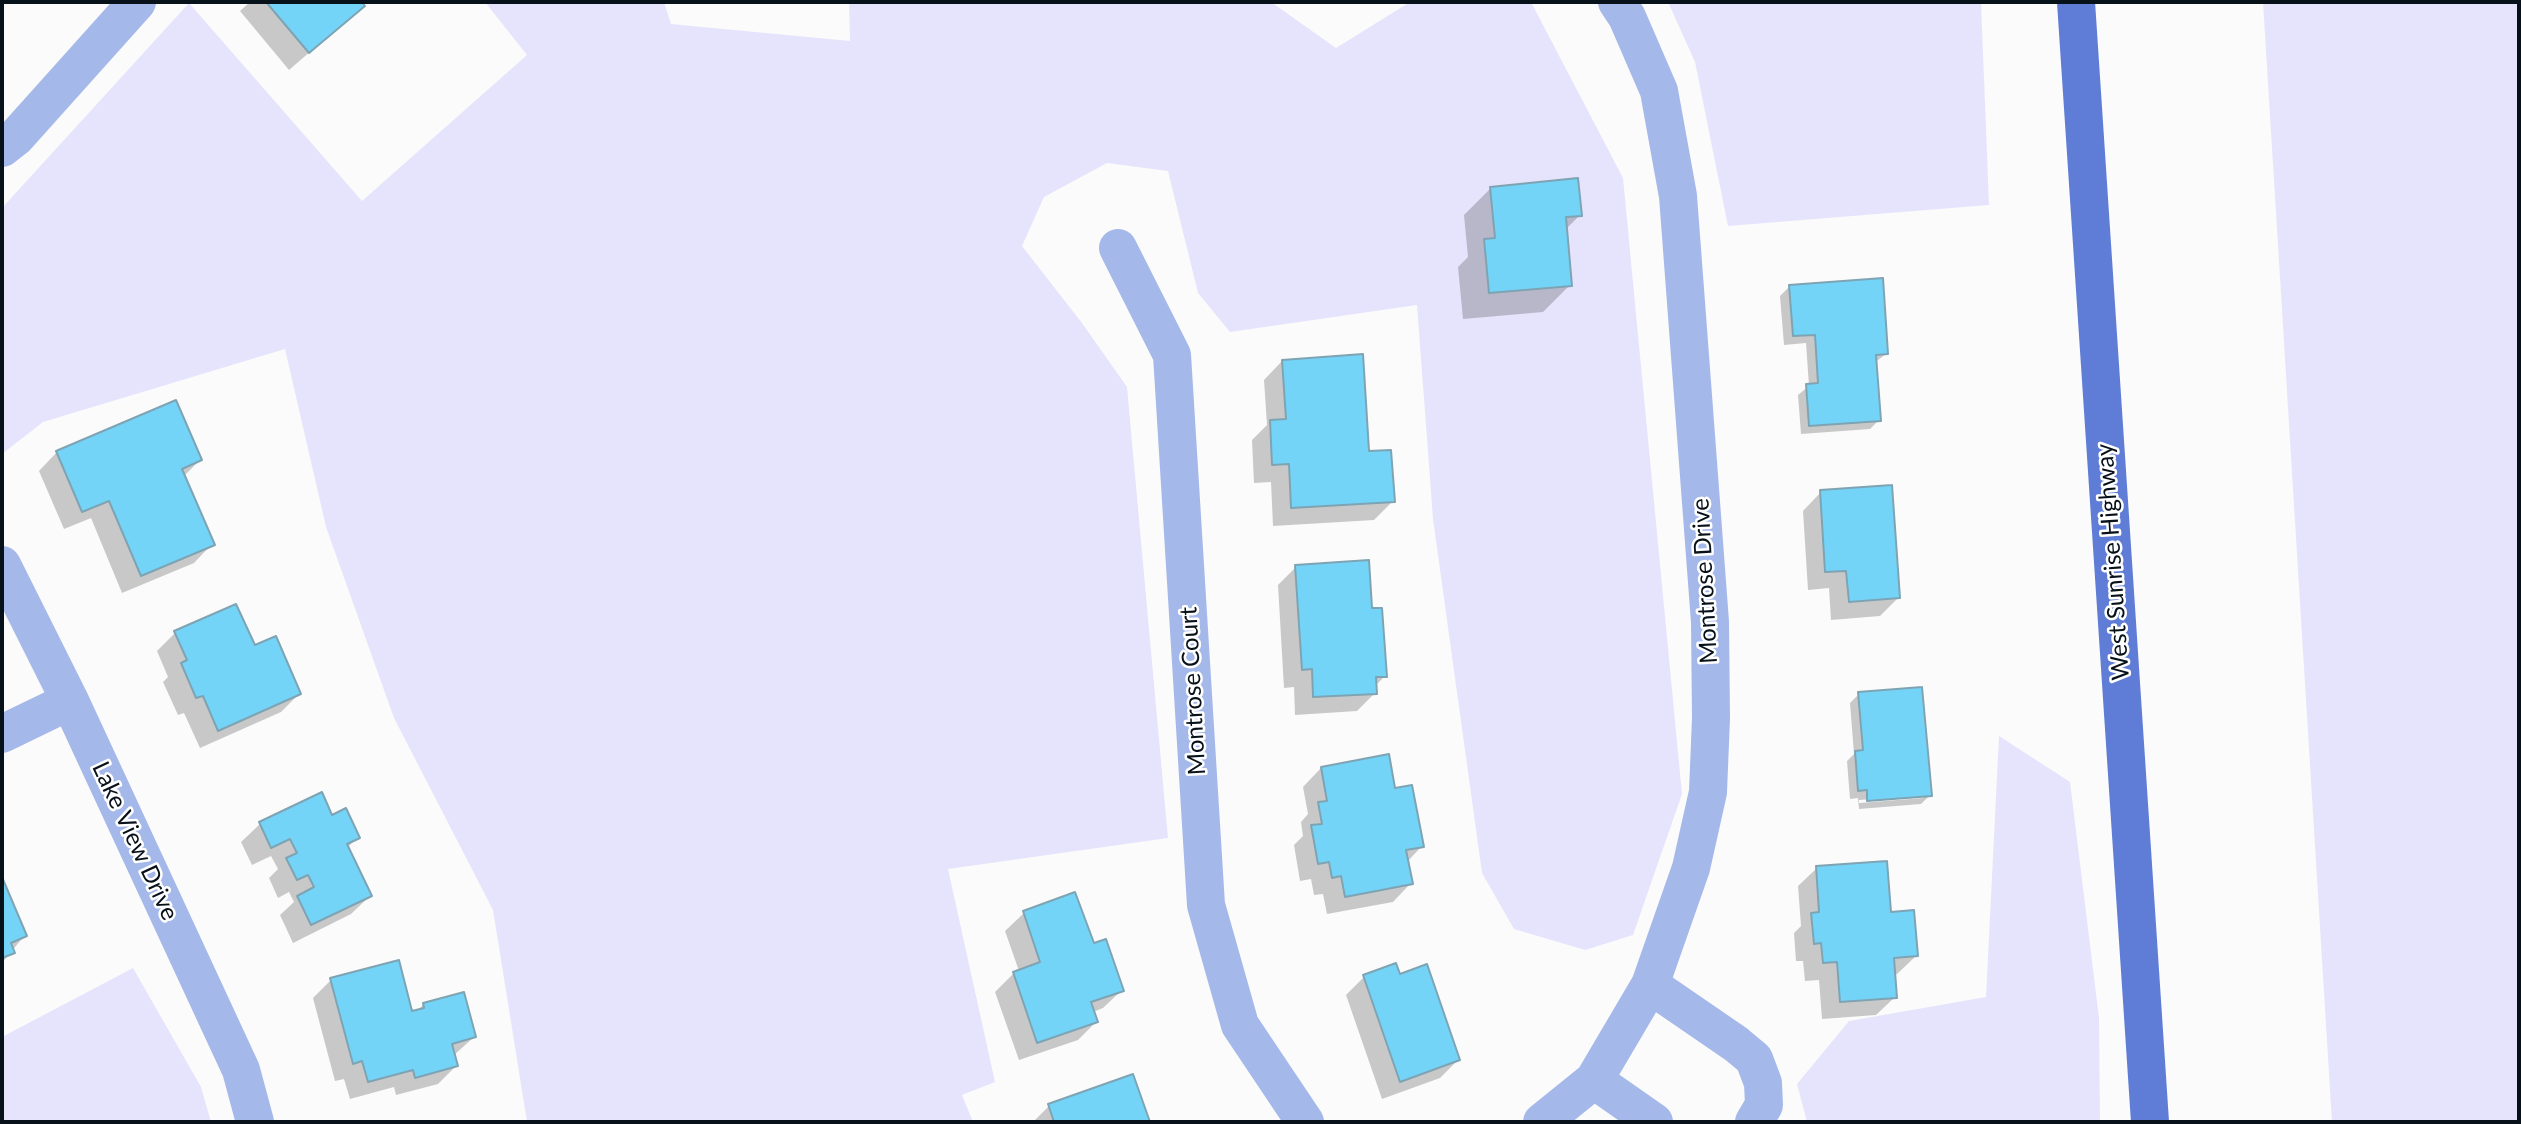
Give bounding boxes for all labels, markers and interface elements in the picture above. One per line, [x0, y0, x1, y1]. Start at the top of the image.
street label: West Sunrise Highway [2090, 443, 2136, 681]
street label: Montrose Drive [1686, 498, 1724, 664]
street label: Montrose Court [1174, 606, 1212, 776]
street label: Lake View Drive [86, 757, 184, 925]

